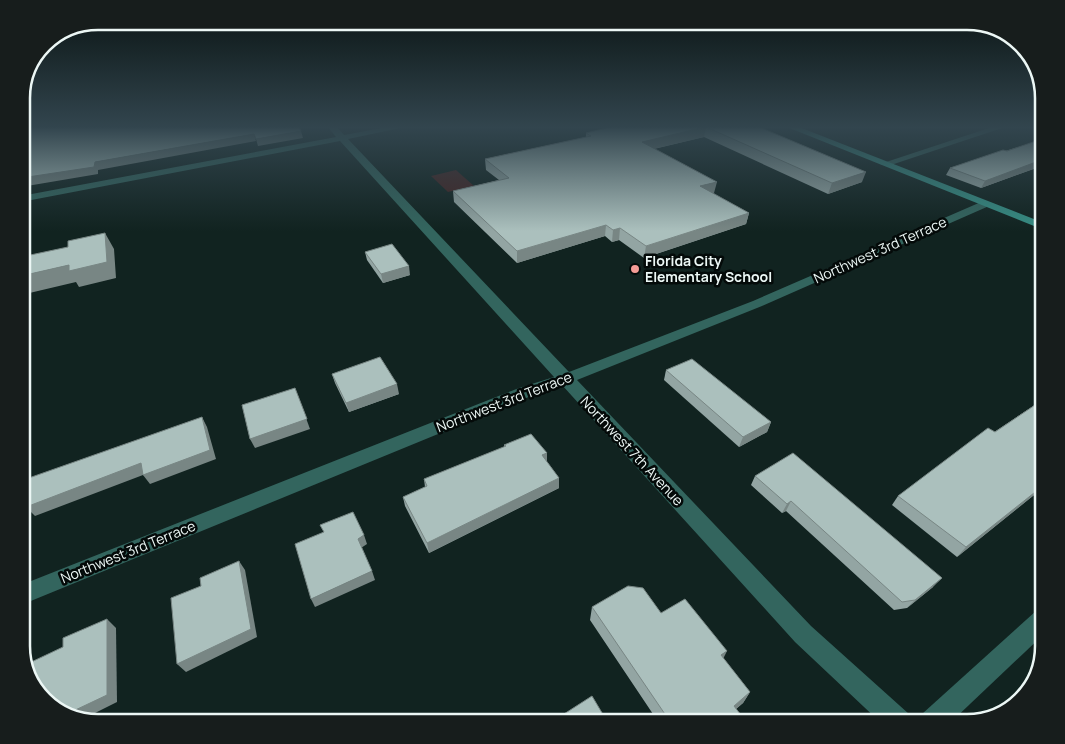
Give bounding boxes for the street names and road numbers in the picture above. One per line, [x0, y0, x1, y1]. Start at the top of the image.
street label: Northwest 3rd Terrace [810, 212, 949, 287]
street label: Northwest 3rd Terrace [433, 367, 574, 436]
street label: Northwest 7th Avenue [577, 392, 688, 509]
street label: Northwest 3rd Terrace [58, 516, 198, 587]

